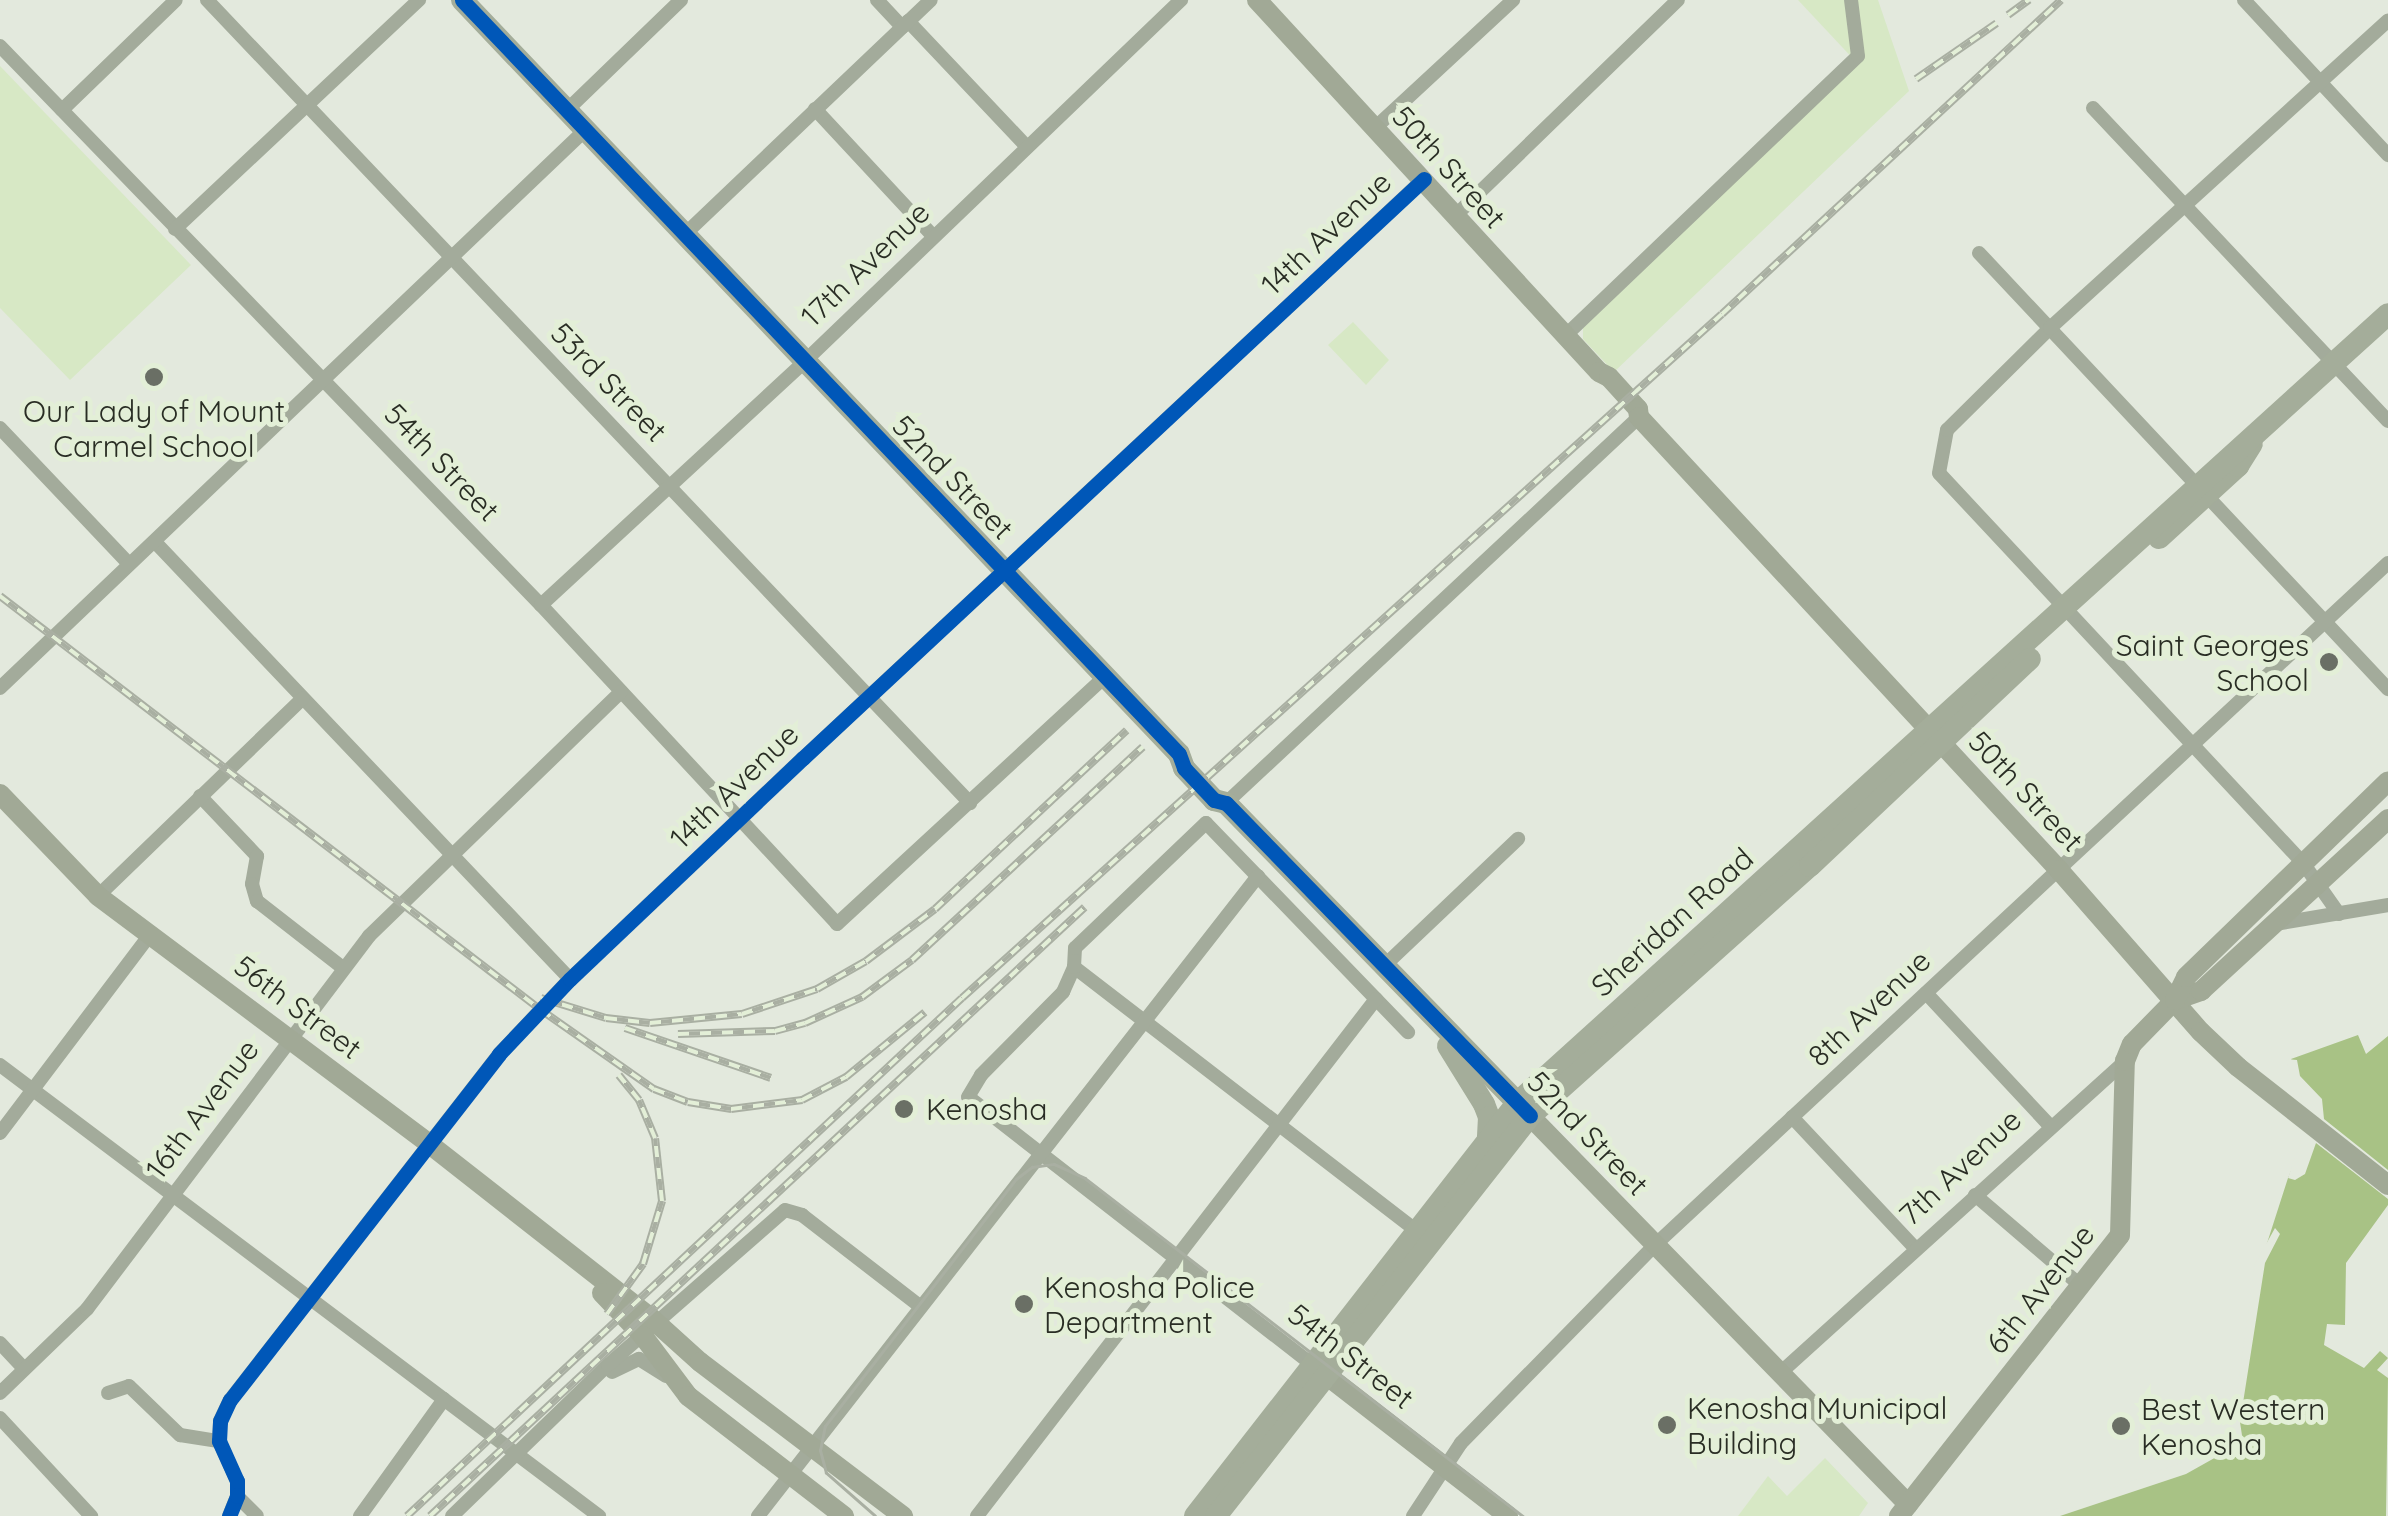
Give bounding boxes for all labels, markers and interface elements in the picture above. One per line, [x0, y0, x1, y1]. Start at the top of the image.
street label: 50th Street [1385, 99, 1513, 235]
street label: 14th Avenue [1254, 164, 1398, 302]
street label: 17th Avenue [793, 194, 937, 334]
street label: 53rd Street [543, 315, 675, 449]
marker: Our Lady of Mount Carmel School [143, 366, 165, 388]
place label: Our Lady of Mount Carmel School [23, 393, 285, 464]
street label: 54th Street [377, 396, 507, 528]
street label: 52nd Street [885, 407, 1021, 547]
place label: Saint Georges School [2116, 627, 2309, 698]
marker: Saint Georges School [2318, 651, 2340, 673]
street label: 14th Avenue [662, 716, 806, 856]
street label: 50th Street [1961, 723, 2091, 859]
street label: Sheridan Road [1584, 840, 1760, 1004]
street label: 8th Avenue [1800, 942, 1938, 1074]
street label: 56th Street [227, 948, 369, 1066]
street label: 16th Avenue [138, 1032, 266, 1186]
street label: 52nd Street [1520, 1063, 1656, 1203]
place label: Kenosha [926, 1091, 1047, 1127]
marker: Kenosha [891, 1096, 917, 1122]
street label: 7th Avenue [1892, 1102, 2028, 1232]
street label: 6th Avenue [1978, 1217, 2102, 1361]
place label: Kenosha Police Department [1044, 1269, 1255, 1340]
marker: Kenosha Police Department [1013, 1293, 1035, 1315]
street label: 54th Street [1281, 1296, 1421, 1416]
place label: Kenosha Municipal Building [1687, 1390, 1947, 1460]
place label: Best Western Kenosha [2141, 1391, 2325, 1462]
marker: Kenosha Municipal Building [1656, 1414, 1678, 1436]
marker: Best Western Kenosha [2110, 1415, 2132, 1437]

